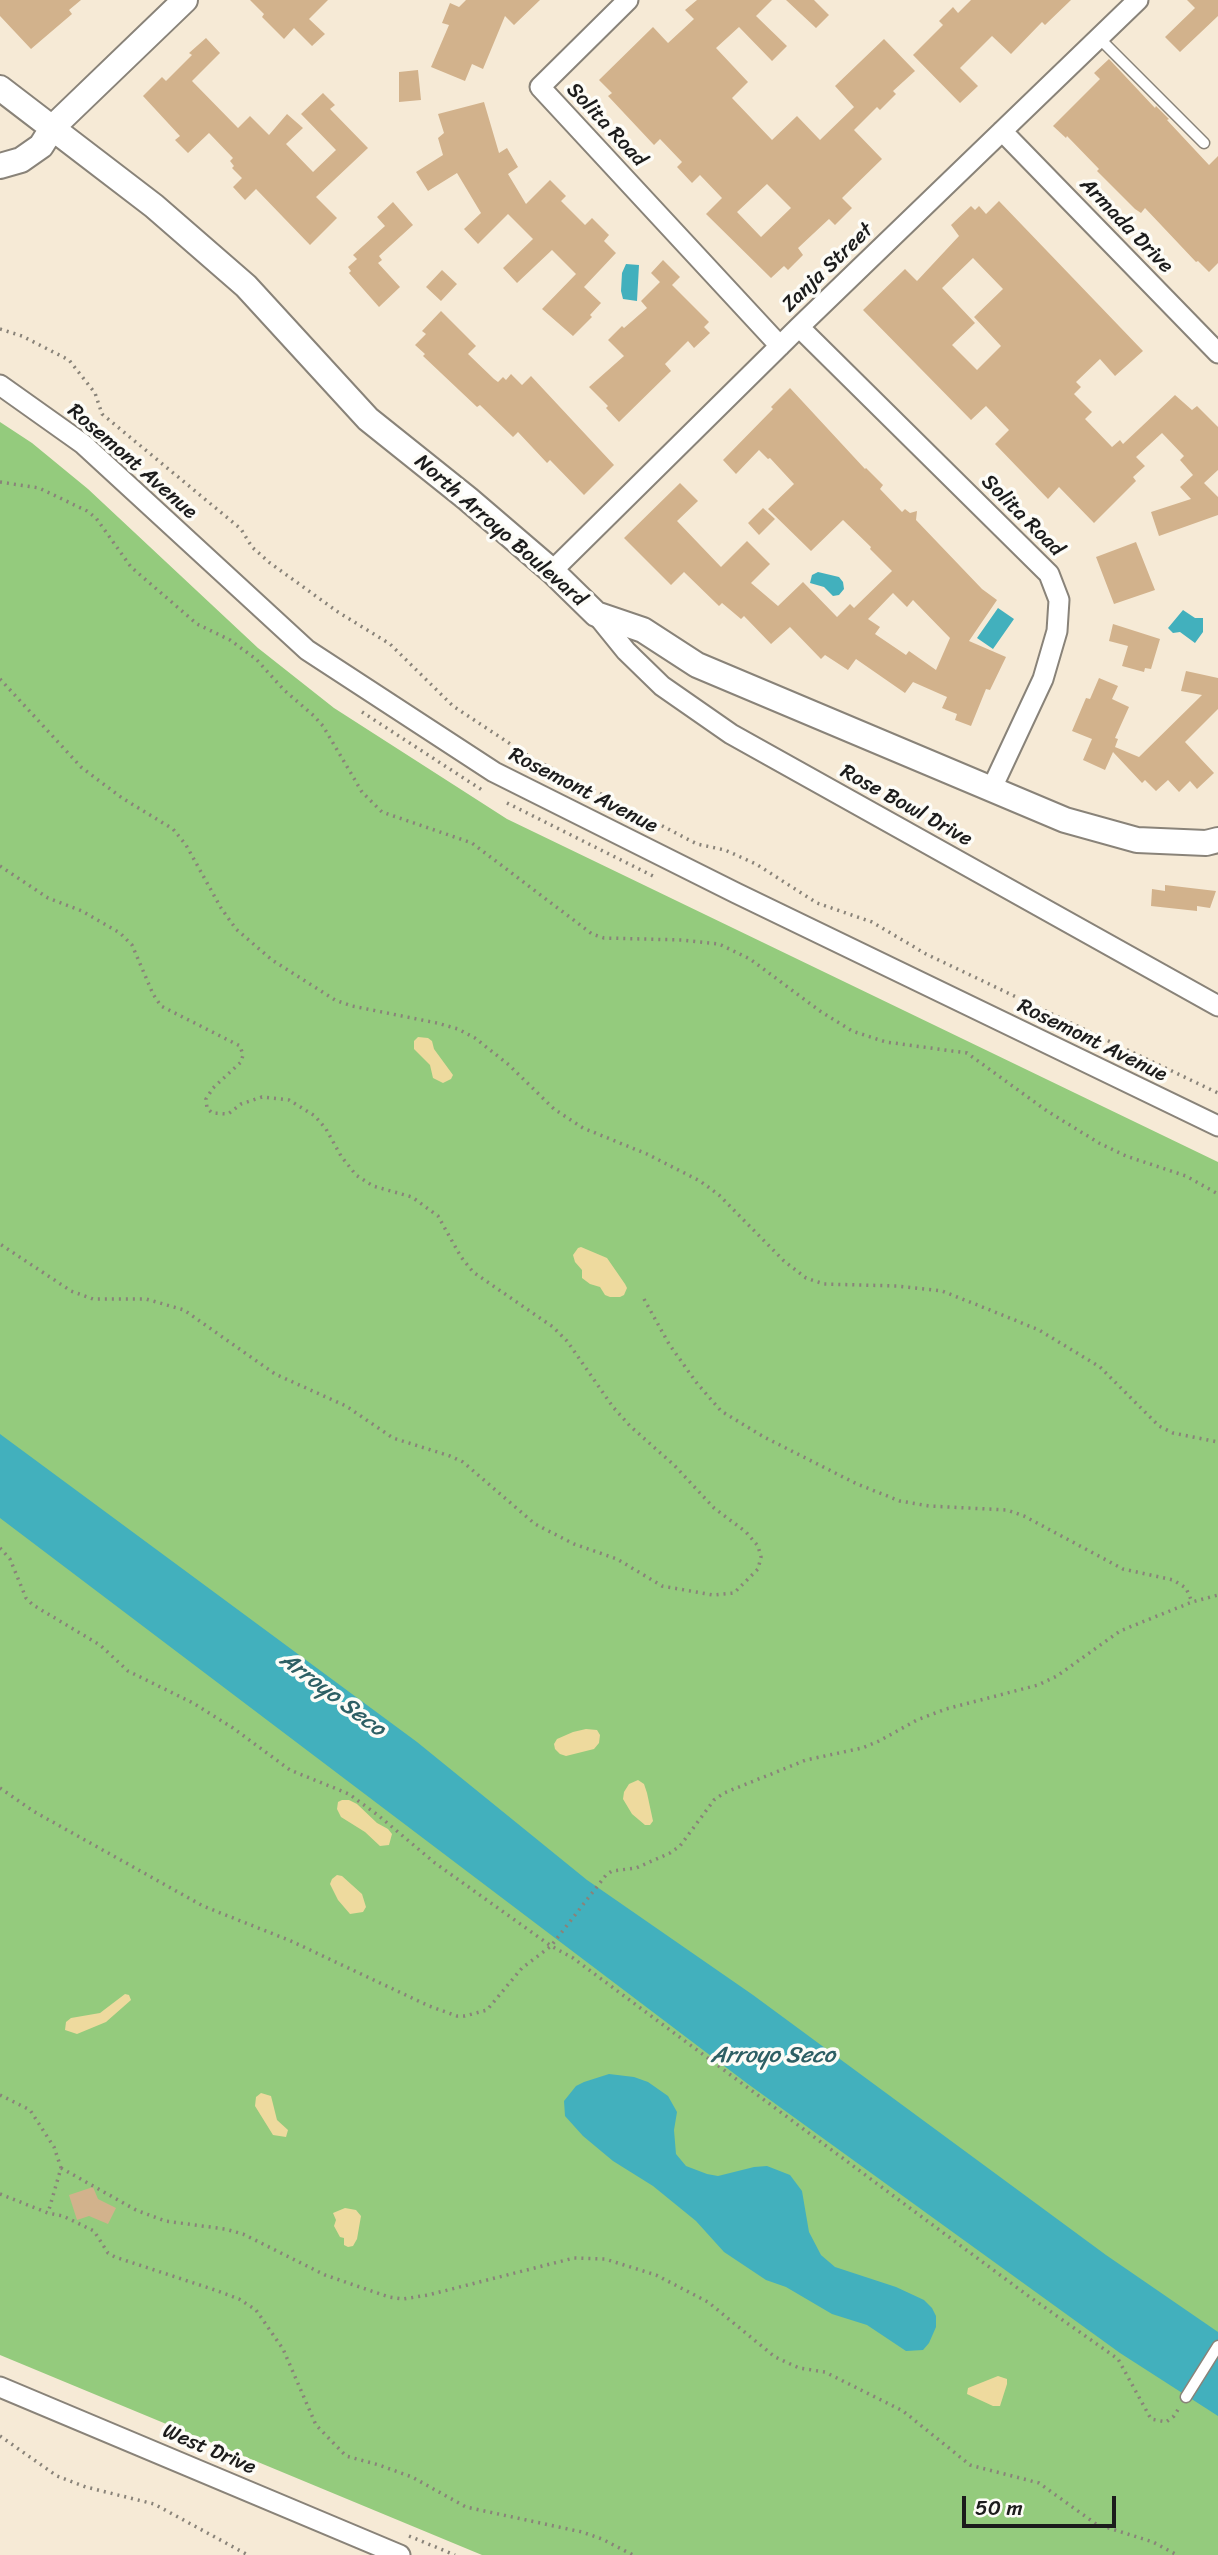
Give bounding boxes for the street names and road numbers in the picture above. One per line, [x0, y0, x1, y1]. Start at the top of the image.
street label: Solita Road [561, 78, 651, 172]
street label: Armada Drive [1074, 173, 1178, 279]
street label: Zanja Street [777, 218, 879, 318]
street label: Rosemont Avenue [62, 399, 202, 525]
street label: North Arroyo Boulevard [409, 450, 591, 612]
street label: Solita Road [976, 470, 1068, 562]
street label: Rosemont Avenue [504, 743, 662, 839]
street label: Rose Bowl Drive [836, 759, 976, 853]
street label: Rosemont Avenue [1013, 994, 1171, 1088]
street label: West Drive [159, 2419, 259, 2481]

